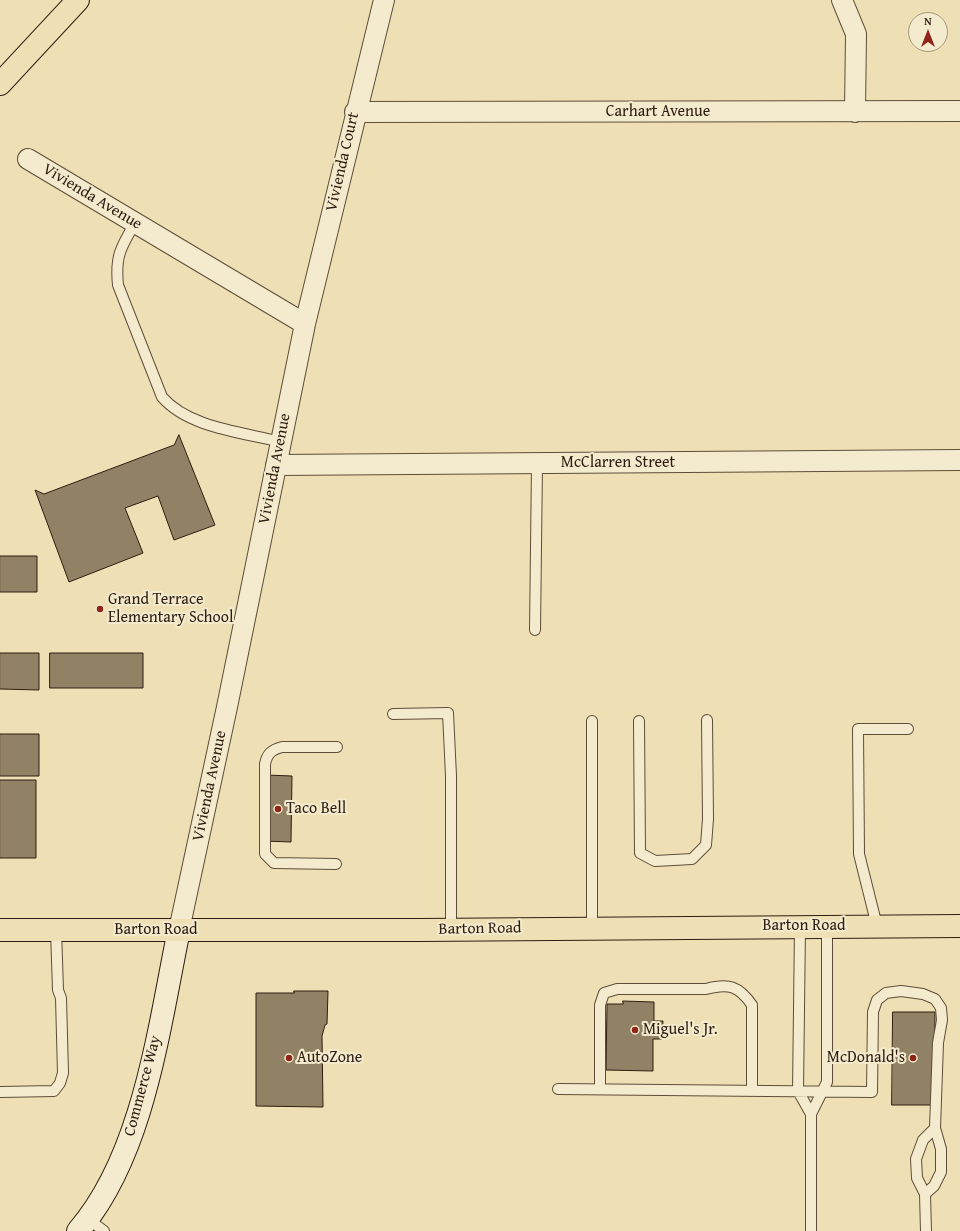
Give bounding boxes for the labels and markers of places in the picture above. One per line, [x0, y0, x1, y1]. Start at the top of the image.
place label: Grand Terrace Elementary School [108, 590, 233, 628]
marker: Grand Terrace Elementary School [95, 604, 105, 614]
place label: Taco Bell [286, 799, 346, 819]
marker: Taco Bell [273, 804, 283, 814]
place label: Miguel's Jr. [643, 1020, 718, 1040]
marker: Miguel's Jr. [630, 1025, 640, 1035]
place label: AutoZone [297, 1048, 362, 1068]
place label: McDonald's [827, 1048, 905, 1068]
marker: AutoZone [284, 1053, 294, 1063]
marker: McDonald's [908, 1053, 918, 1063]

